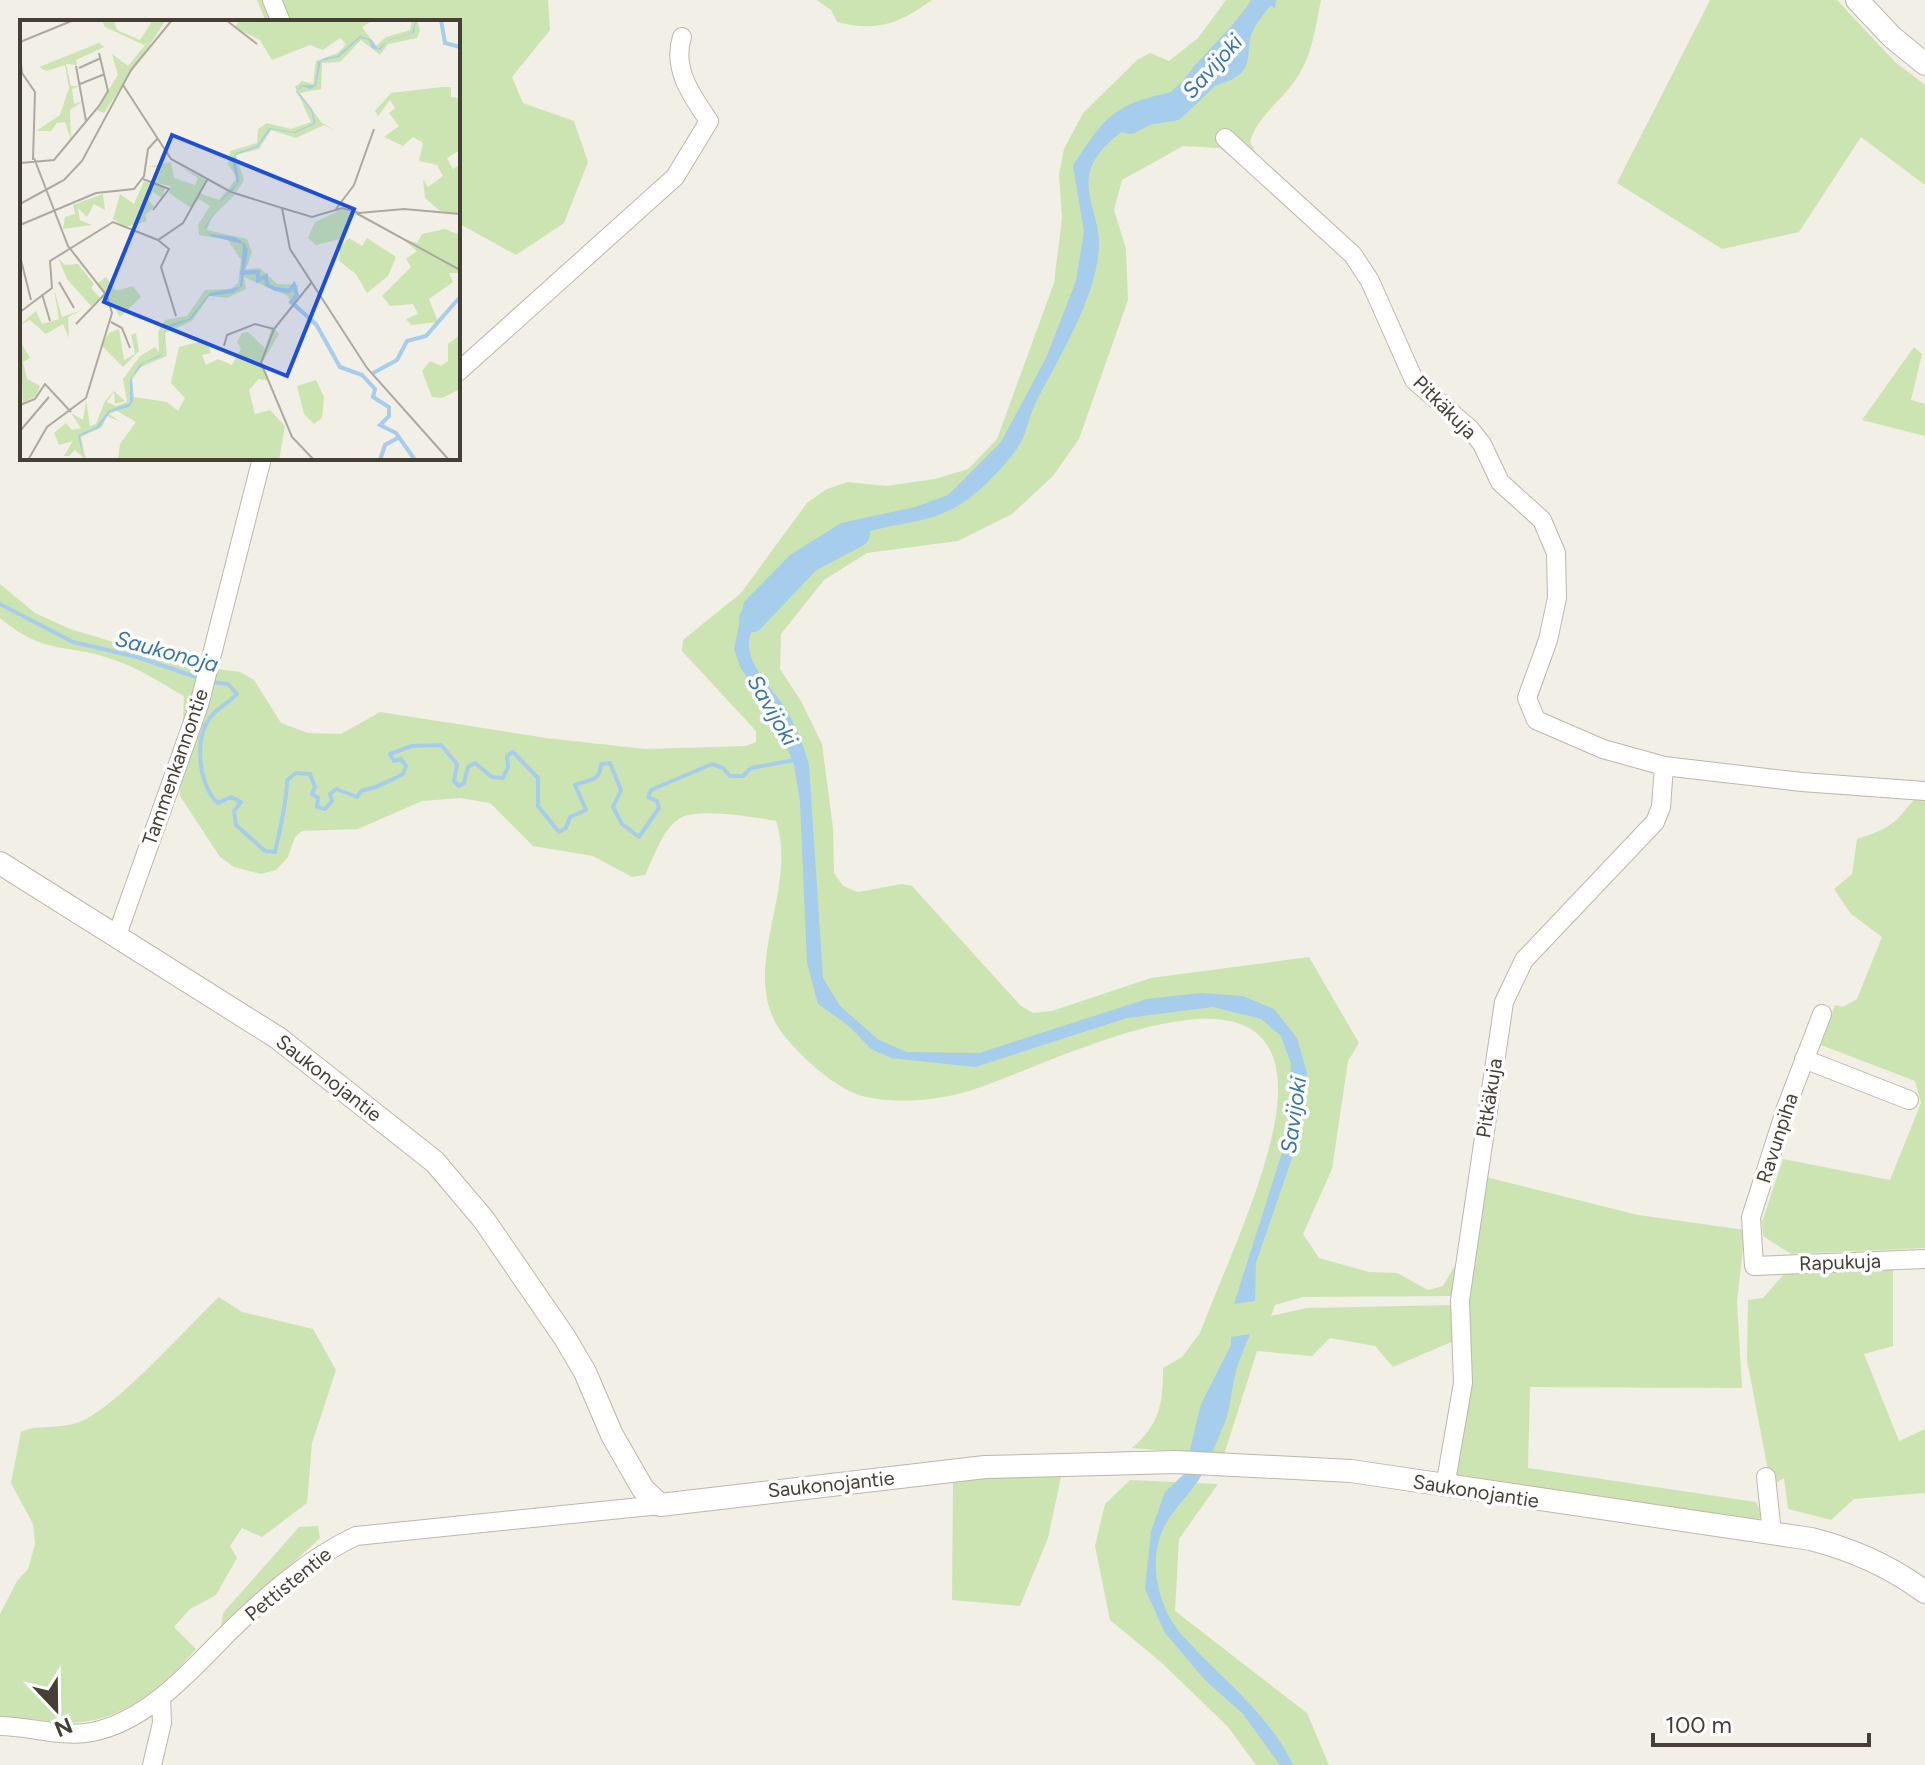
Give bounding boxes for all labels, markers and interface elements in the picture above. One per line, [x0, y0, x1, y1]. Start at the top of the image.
inset map [20, 20, 460, 460]
water label: Savijoki [1176, 28, 1249, 104]
street label: Pitkäkuja [1408, 370, 1482, 444]
water label: Saukonoja [112, 625, 221, 678]
water label: Savijoki [742, 670, 804, 751]
street label: Tammenkannontie [137, 685, 213, 848]
street label: Saukonojantie [271, 1029, 387, 1127]
street label: Pitkäkuja [1471, 1057, 1507, 1139]
water label: Savijoki [1275, 1074, 1312, 1155]
street label: Ravunpiha [1751, 1090, 1803, 1186]
street label: Rapukuja [1799, 1249, 1881, 1275]
street label: Saukonojantie [766, 1465, 896, 1503]
street label: Saukonojantie [1411, 1469, 1541, 1513]
street label: Pettistentie [240, 1542, 336, 1626]
north arrow [16, 1669, 96, 1749]
scale bar [1653, 1697, 1869, 1747]
text: 100 m [1665, 1710, 1732, 1739]
text: N [50, 1711, 76, 1743]

